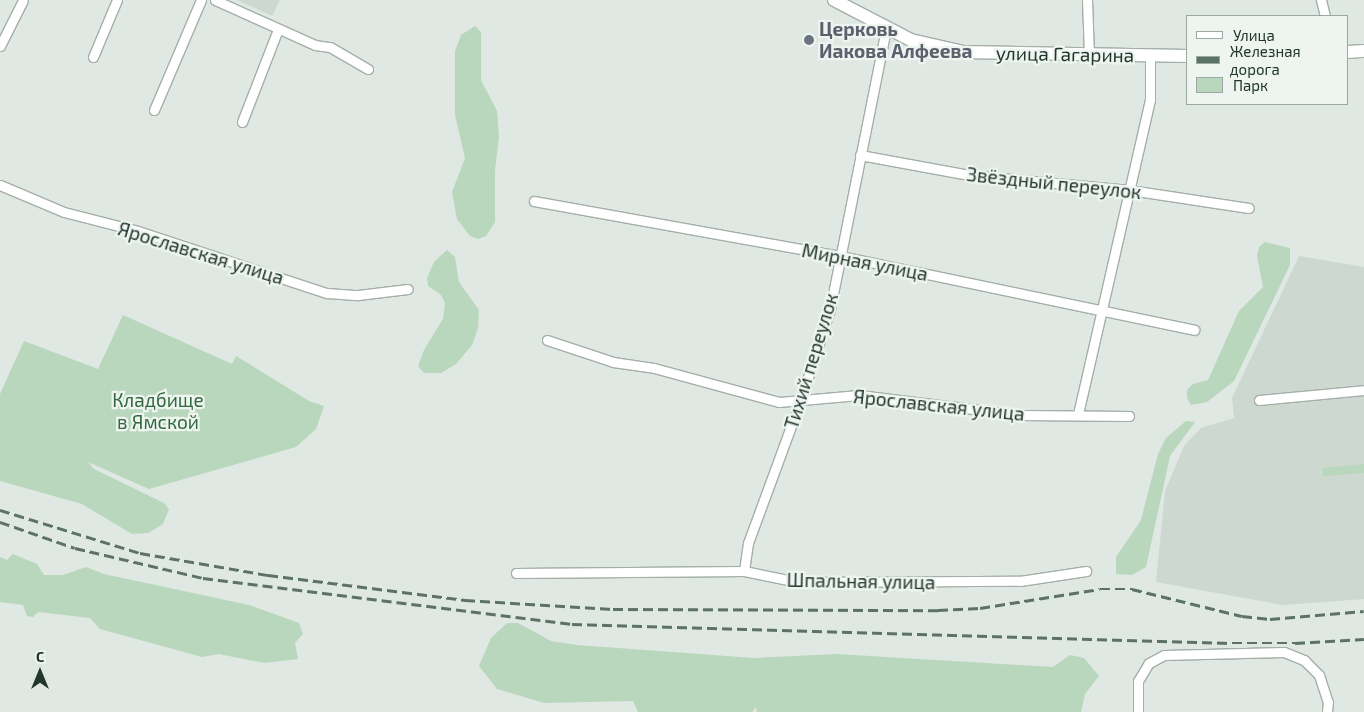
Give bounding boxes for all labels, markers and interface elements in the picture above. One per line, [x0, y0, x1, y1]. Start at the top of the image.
legend [1186, 15, 1349, 105]
place label: Церковь Иакова Алфеева [819, 18, 972, 62]
text: Улица [1233, 26, 1275, 44]
marker: Церковь Иакова Алфеева [803, 34, 815, 46]
street label: улица Гагарина [996, 41, 1134, 67]
text: Железная дорога [1230, 42, 1301, 78]
text: Парк [1233, 76, 1268, 94]
street label: Звёздный переулок [966, 162, 1142, 204]
street label: Ярославская улица [115, 217, 287, 289]
street label: Мирная улица [800, 239, 930, 285]
street label: Тихий переулок [780, 290, 842, 432]
street label: Ярославская улица [852, 385, 1026, 425]
park label: Кладбище в Ямской [112, 389, 204, 433]
street label: Шпальная улица [786, 568, 936, 594]
north arrow [15, 647, 65, 697]
text: С [36, 648, 44, 665]

